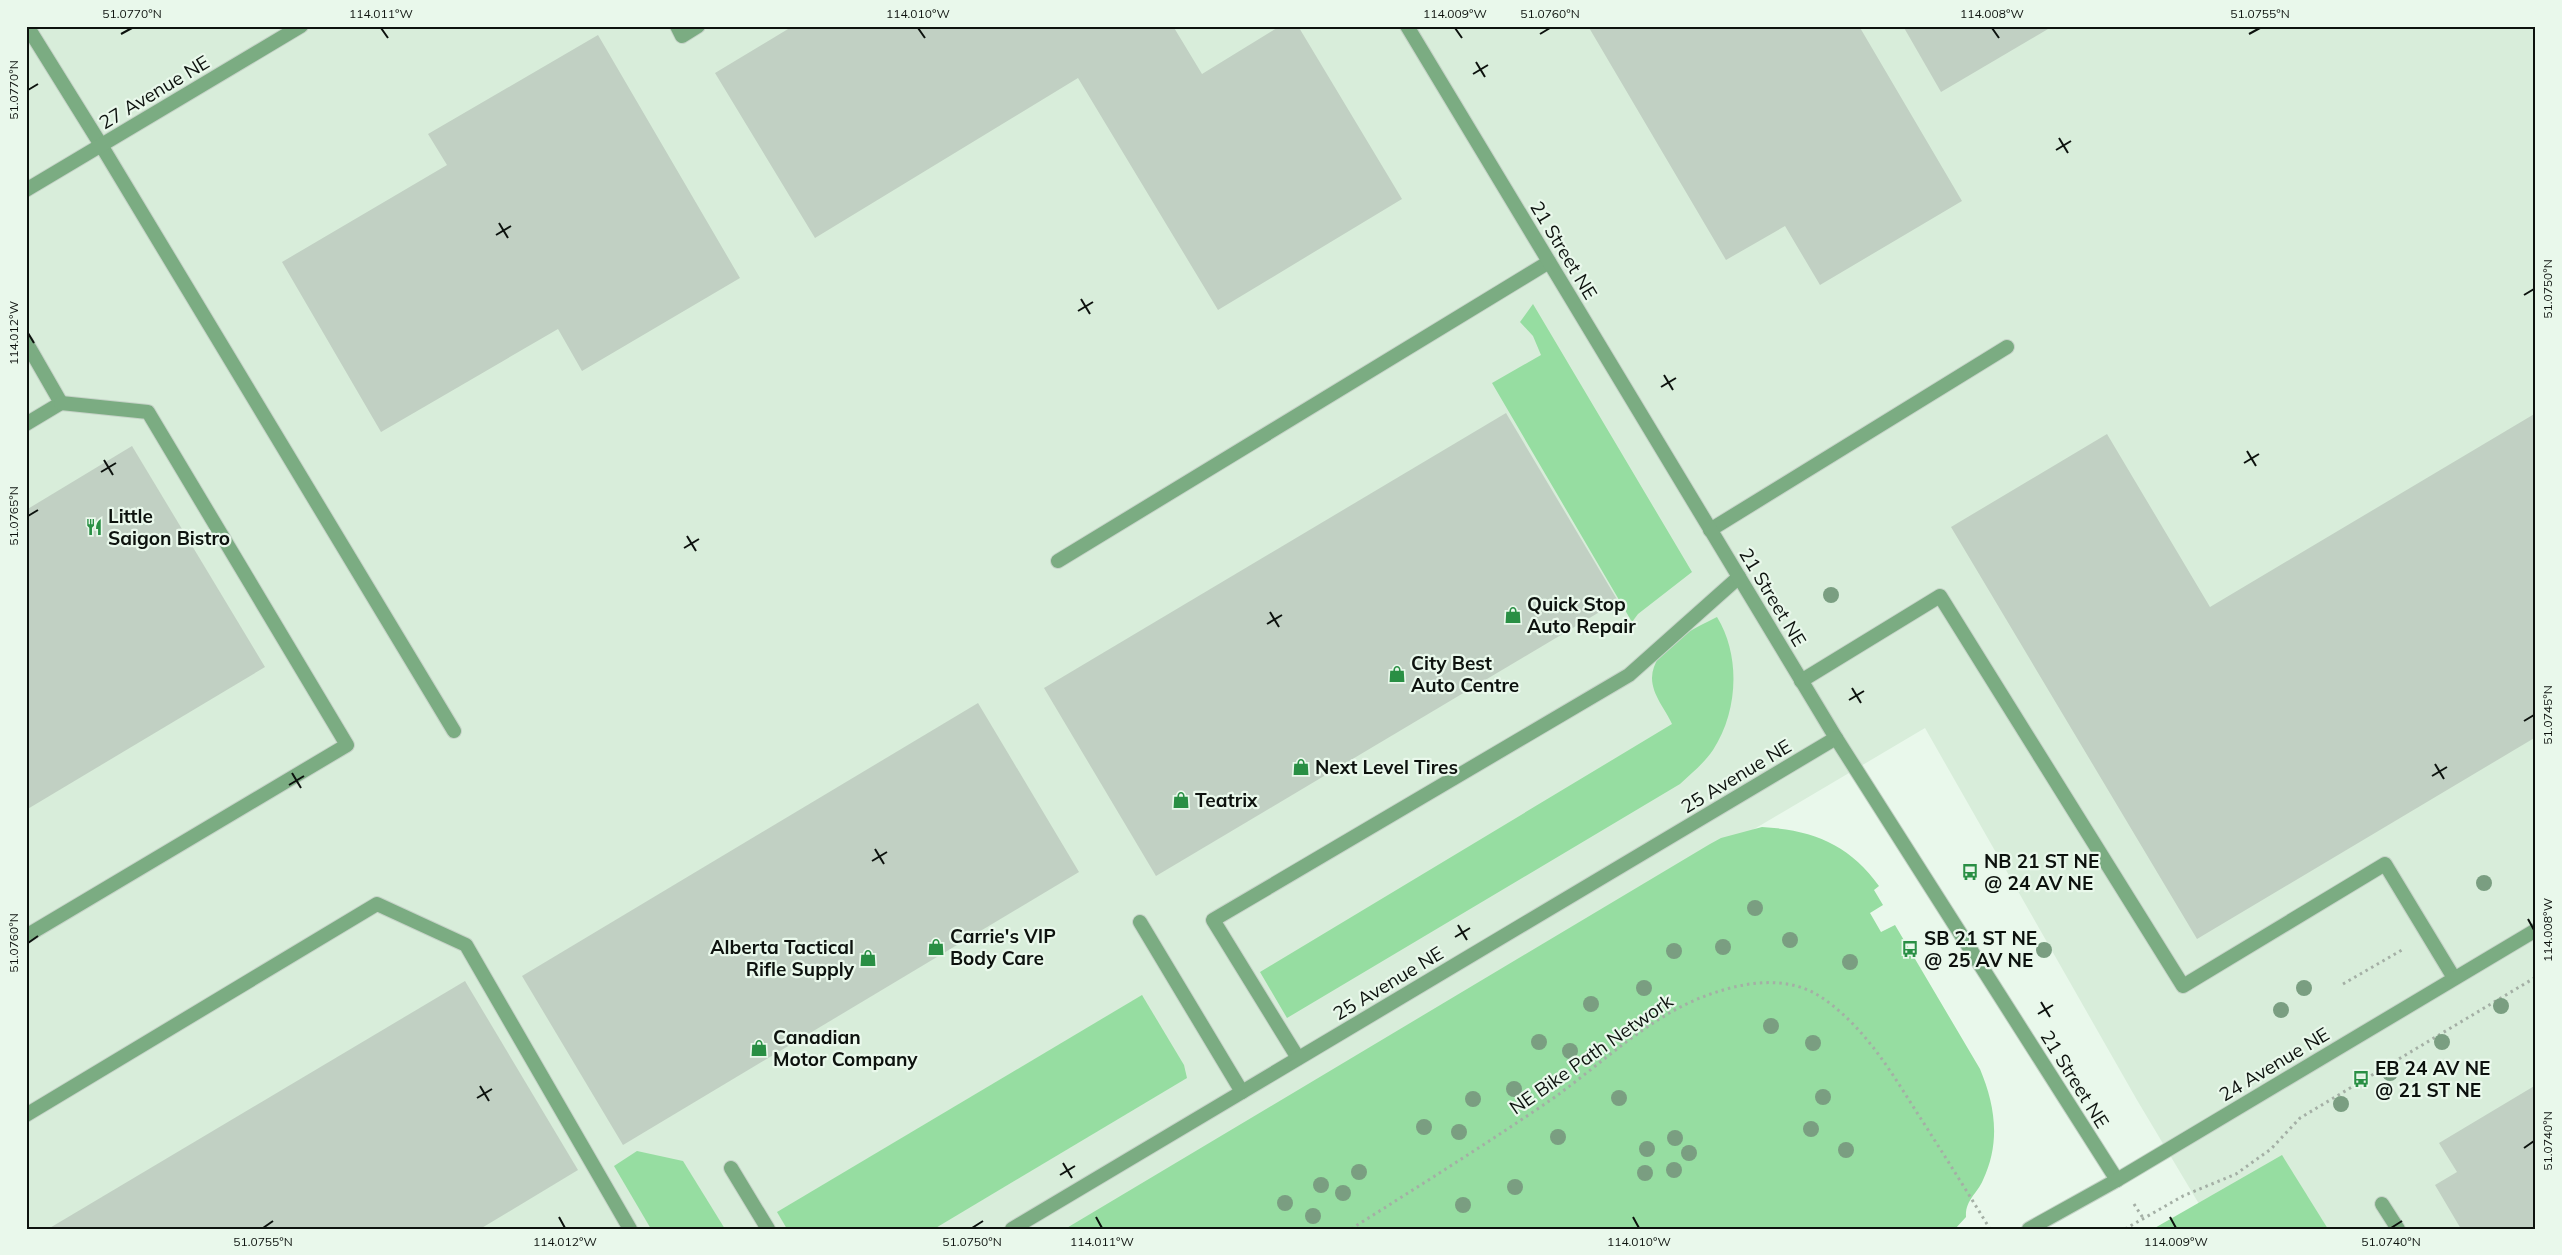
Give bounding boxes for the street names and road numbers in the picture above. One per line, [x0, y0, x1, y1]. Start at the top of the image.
street label: 27 Avenue NE [95, 50, 213, 134]
street label: 21 Street NE [1525, 196, 1603, 304]
street label: 21 Street NE [1734, 543, 1812, 651]
street label: 25 Avenue NE [1677, 734, 1795, 818]
street label: 25 Avenue NE [1329, 941, 1447, 1025]
street label: NE Bike Path Network [1505, 988, 1677, 1119]
street label: 24 Avenue NE [2215, 1022, 2333, 1106]
street label: 21 Street NE [2036, 1026, 2114, 1132]

